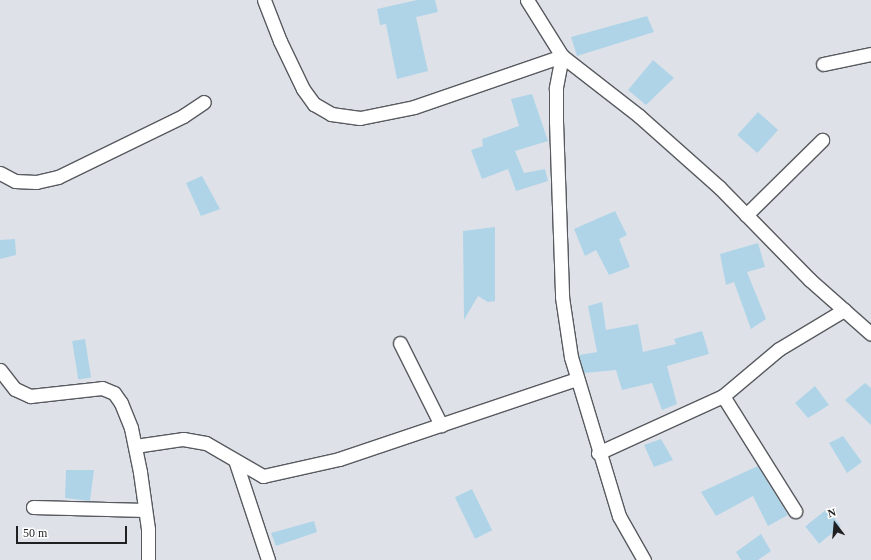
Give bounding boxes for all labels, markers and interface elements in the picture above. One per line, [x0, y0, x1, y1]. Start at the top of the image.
north arrow [815, 504, 855, 544]
text: N [826, 506, 837, 519]
scale bar [18, 518, 129, 544]
text: 50 m [23, 526, 47, 540]

